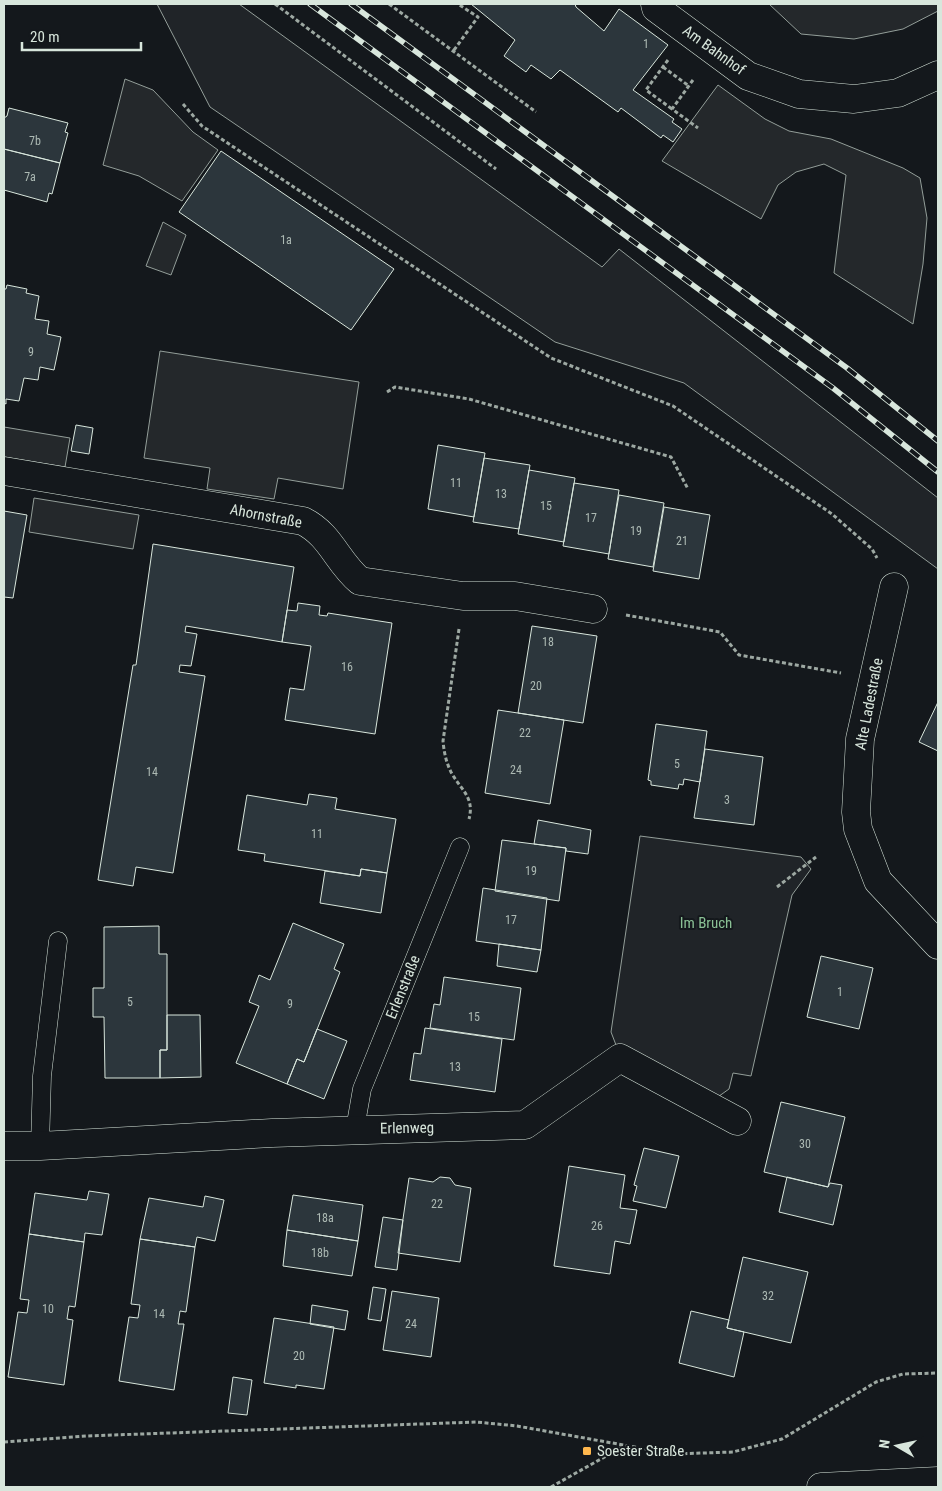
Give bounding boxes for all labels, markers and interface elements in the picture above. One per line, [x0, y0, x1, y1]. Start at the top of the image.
scale bar [22, 20, 141, 52]
street label: Am Bahnhof [679, 21, 749, 79]
text: 20 m [30, 28, 60, 46]
house number: 1 [643, 37, 649, 51]
house number: 7b [29, 134, 41, 148]
house number: 7a [24, 170, 36, 184]
house number: 1a [280, 233, 292, 247]
house number: 9 [28, 345, 34, 359]
house number: 11 [450, 476, 462, 490]
house number: 13 [495, 487, 507, 501]
house number: 15 [540, 499, 552, 513]
street label: Ahornstraße [229, 500, 303, 532]
house number: 17 [585, 511, 597, 525]
house number: 19 [630, 524, 642, 538]
house number: 21 [676, 534, 688, 548]
house number: 18 [542, 635, 554, 649]
street label: Alte Ladestraße [851, 656, 887, 752]
house number: 16 [341, 660, 353, 674]
house number: 20 [530, 679, 542, 693]
house number: 22 [519, 726, 531, 740]
house number: 5 [674, 757, 680, 771]
house number: 24 [510, 763, 522, 777]
house number: 14 [146, 765, 158, 779]
house number: 3 [724, 793, 730, 807]
house number: 11 [311, 827, 323, 841]
house number: 19 [525, 864, 537, 878]
house number: 17 [505, 913, 517, 927]
park label: Im Bruch [680, 914, 732, 932]
street label: Erlenstraße [382, 952, 424, 1022]
house number: 1 [837, 985, 843, 999]
house number: 5 [127, 995, 133, 1009]
house number: 9 [287, 997, 293, 1011]
house number: 15 [468, 1010, 480, 1024]
house number: 13 [449, 1060, 461, 1074]
street label: Erlenweg [380, 1119, 434, 1137]
house number: 30 [799, 1137, 811, 1151]
house number: 22 [431, 1197, 443, 1211]
house number: 18a [316, 1211, 334, 1225]
house number: 26 [591, 1219, 603, 1233]
house number: 18b [311, 1246, 329, 1260]
house number: 32 [762, 1289, 774, 1303]
house number: 10 [42, 1302, 54, 1316]
house number: 14 [153, 1307, 165, 1321]
house number: 24 [405, 1317, 417, 1331]
house number: 20 [293, 1349, 305, 1363]
north arrow [872, 1421, 922, 1471]
text: N [876, 1438, 893, 1449]
place label: Soester Straße [597, 1442, 684, 1460]
marker: Soester Straße [581, 1445, 593, 1457]

